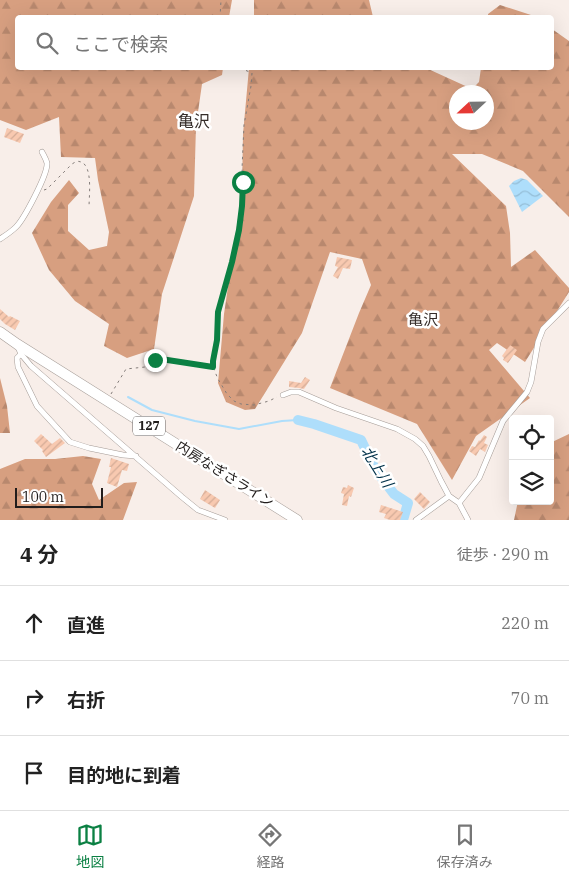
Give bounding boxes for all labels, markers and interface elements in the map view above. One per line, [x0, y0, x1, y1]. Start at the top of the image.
search box [15, 15, 554, 70]
icon: search [33, 29, 61, 57]
text: ここで検索 [73, 32, 168, 56]
north arrow [449, 85, 494, 130]
district label: 亀沢 [178, 111, 210, 131]
route start [232, 171, 255, 194]
district label: 亀沢 [408, 310, 438, 329]
route end [144, 349, 167, 372]
map controls [509, 415, 554, 505]
button: locate [509, 415, 554, 460]
road number: 127 [133, 416, 165, 436]
street label: 内房なぎさライン [173, 437, 277, 511]
water label: 北上川 [357, 443, 398, 493]
button: layers [509, 460, 554, 505]
scale bar [15, 485, 102, 508]
text: 100 m [22, 488, 64, 506]
text: 4 分 [20, 540, 58, 568]
text: 徒歩 · 290 m [457, 544, 549, 564]
icon: ahead [20, 609, 48, 637]
text: 直進 [67, 613, 105, 637]
text: 220 m [501, 613, 549, 633]
icon: right [20, 684, 48, 712]
text: 右折 [67, 688, 105, 712]
text: 70 m [511, 688, 549, 708]
icon: arrive [20, 759, 48, 787]
text: 目的地に到着 [67, 763, 181, 787]
tab: 地図 [76, 821, 104, 871]
tab: 経路 [256, 821, 284, 871]
tab: 保存済み [437, 821, 493, 871]

